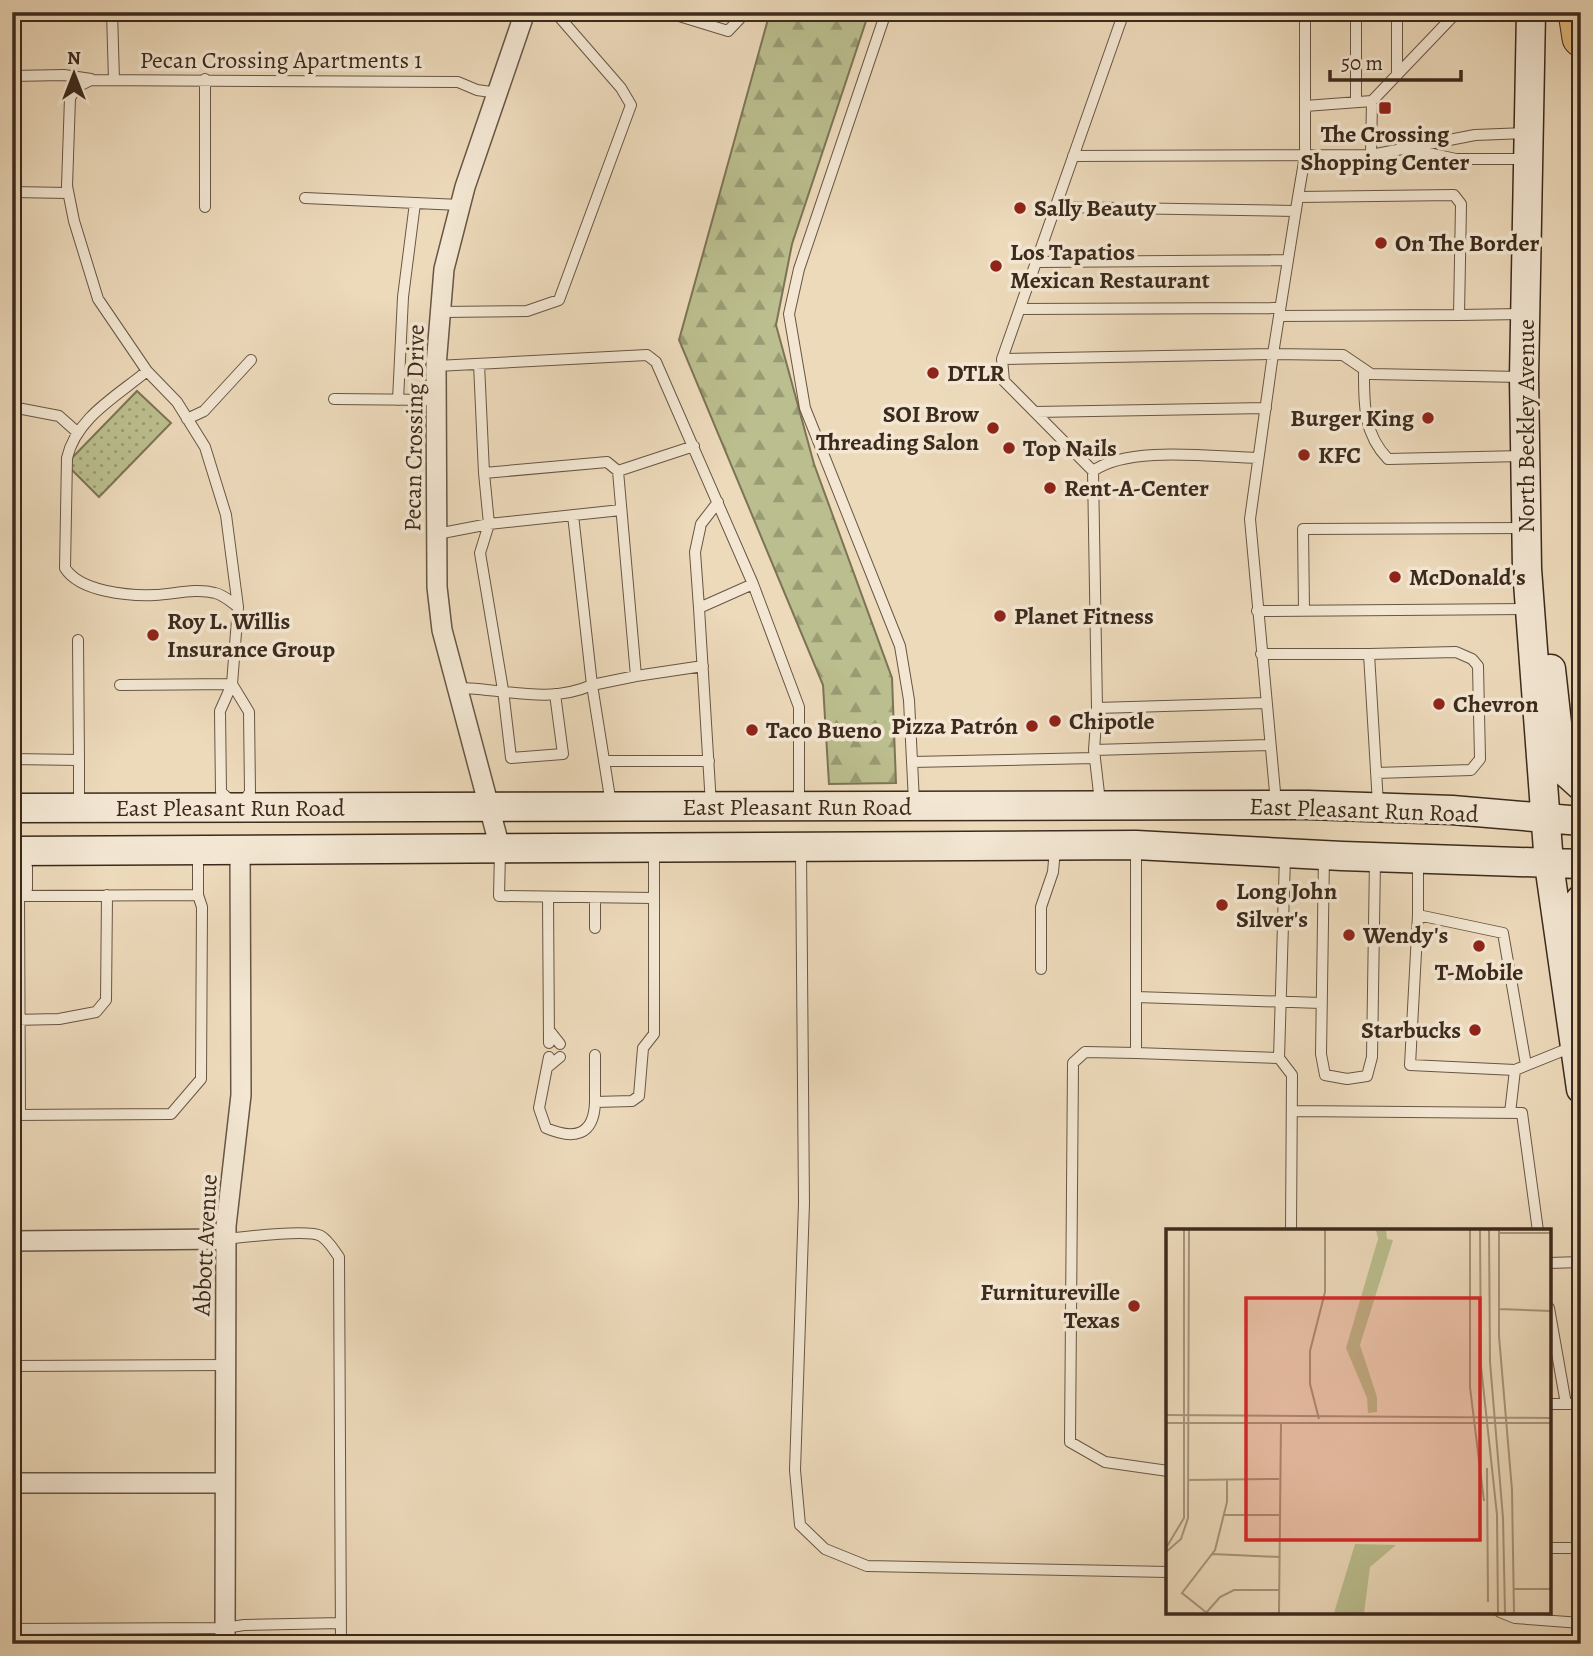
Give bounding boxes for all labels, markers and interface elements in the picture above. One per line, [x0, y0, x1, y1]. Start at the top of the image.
north arrow [38, 38, 108, 108]
scale bar [1330, 38, 1462, 82]
street label: Pecan Crossing Apartments 1 [140, 44, 422, 76]
text: N [67, 45, 81, 71]
text: 50 m [1341, 49, 1383, 77]
marker: The Crossing Shopping Center [1377, 100, 1393, 116]
place label: The Crossing Shopping Center [1301, 118, 1470, 178]
place label: Sally Beauty [1034, 192, 1157, 224]
marker: Sally Beauty [1012, 200, 1028, 216]
place label: On The Border [1395, 227, 1540, 259]
marker: On The Border [1373, 235, 1389, 251]
place label: Los Tapatios Mexican Restaurant [1010, 236, 1210, 296]
marker: Los Tapatios Mexican Restaurant [988, 258, 1004, 274]
street label: North Beckley Avenue [1510, 319, 1542, 533]
street label: Pecan Crossing Drive [396, 324, 432, 532]
place label: DTLR [947, 357, 1006, 389]
marker: DTLR [925, 365, 941, 381]
place label: SOI Brow Threading Salon [816, 398, 980, 458]
place label: Burger King [1290, 402, 1415, 434]
marker: Burger King [1420, 410, 1436, 426]
marker: SOI Brow Threading Salon [985, 420, 1001, 436]
place label: Top Nails [1023, 432, 1117, 464]
place label: KFC [1318, 439, 1361, 471]
marker: Top Nails [1001, 440, 1017, 456]
marker: KFC [1296, 447, 1312, 463]
place label: Rent-A-Center [1064, 472, 1209, 504]
marker: Rent-A-Center [1042, 480, 1058, 496]
place label: McDonald's [1409, 561, 1526, 593]
marker: McDonald's [1387, 569, 1403, 585]
place label: Planet Fitness [1014, 600, 1154, 632]
place label: Roy L. Willis Insurance Group [167, 605, 335, 665]
marker: Planet Fitness [992, 608, 1008, 624]
marker: Roy L. Willis Insurance Group [145, 627, 161, 643]
place label: Chevron [1453, 688, 1539, 720]
marker: Chevron [1431, 696, 1447, 712]
place label: Chipotle [1069, 705, 1155, 737]
place label: Pizza Patrón [891, 710, 1019, 742]
marker: Chipotle [1047, 713, 1063, 729]
place label: Taco Bueno [766, 714, 882, 746]
marker: Pizza Patrón [1024, 718, 1040, 734]
marker: Taco Bueno [744, 722, 760, 738]
street label: East Pleasant Run Road [1249, 790, 1479, 830]
street label: East Pleasant Run Road [682, 791, 912, 823]
street label: East Pleasant Run Road [115, 792, 345, 824]
place label: Long John Silver's [1236, 875, 1338, 935]
marker: Long John Silver's [1214, 897, 1230, 913]
place label: Wendy's [1362, 919, 1448, 951]
marker: Wendy's [1341, 927, 1357, 943]
marker: T-Mobile [1471, 938, 1487, 954]
place label: T-Mobile [1435, 956, 1523, 988]
place label: Starbucks [1361, 1014, 1461, 1046]
marker: Starbucks [1467, 1022, 1483, 1038]
street label: Abbott Avenue [185, 1173, 225, 1318]
inset map [1166, 1229, 1551, 1614]
place label: Furnitureville Texas [980, 1276, 1120, 1336]
marker: Furnitureville Texas [1126, 1298, 1142, 1314]

